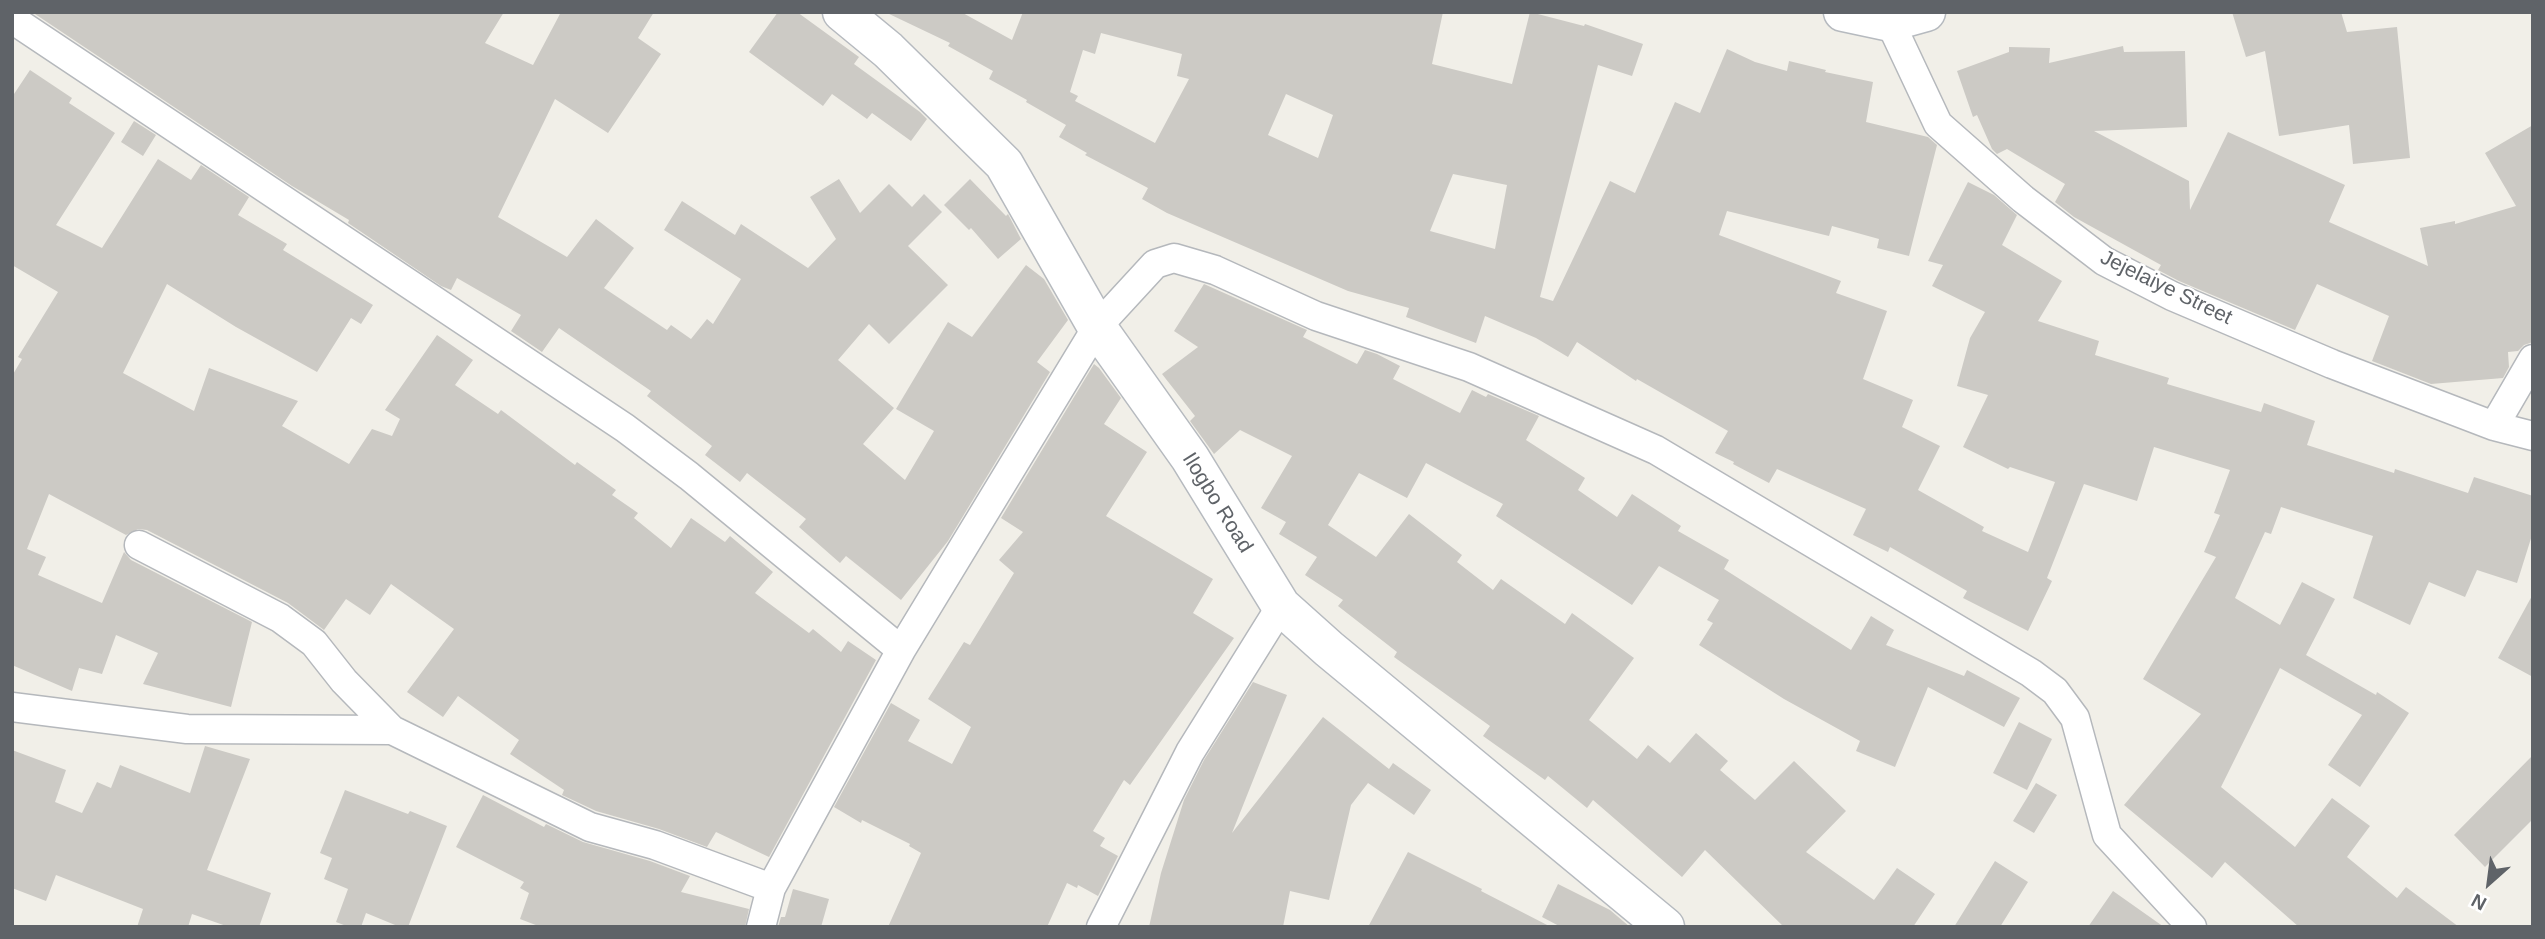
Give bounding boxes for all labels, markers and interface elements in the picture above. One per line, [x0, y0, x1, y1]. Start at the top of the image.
street label: Jejelaiye Street [2096, 245, 2236, 331]
street label: Ilogbo Road [1176, 448, 1258, 558]
north arrow [2454, 848, 2524, 918]
text: N [2468, 889, 2490, 914]

